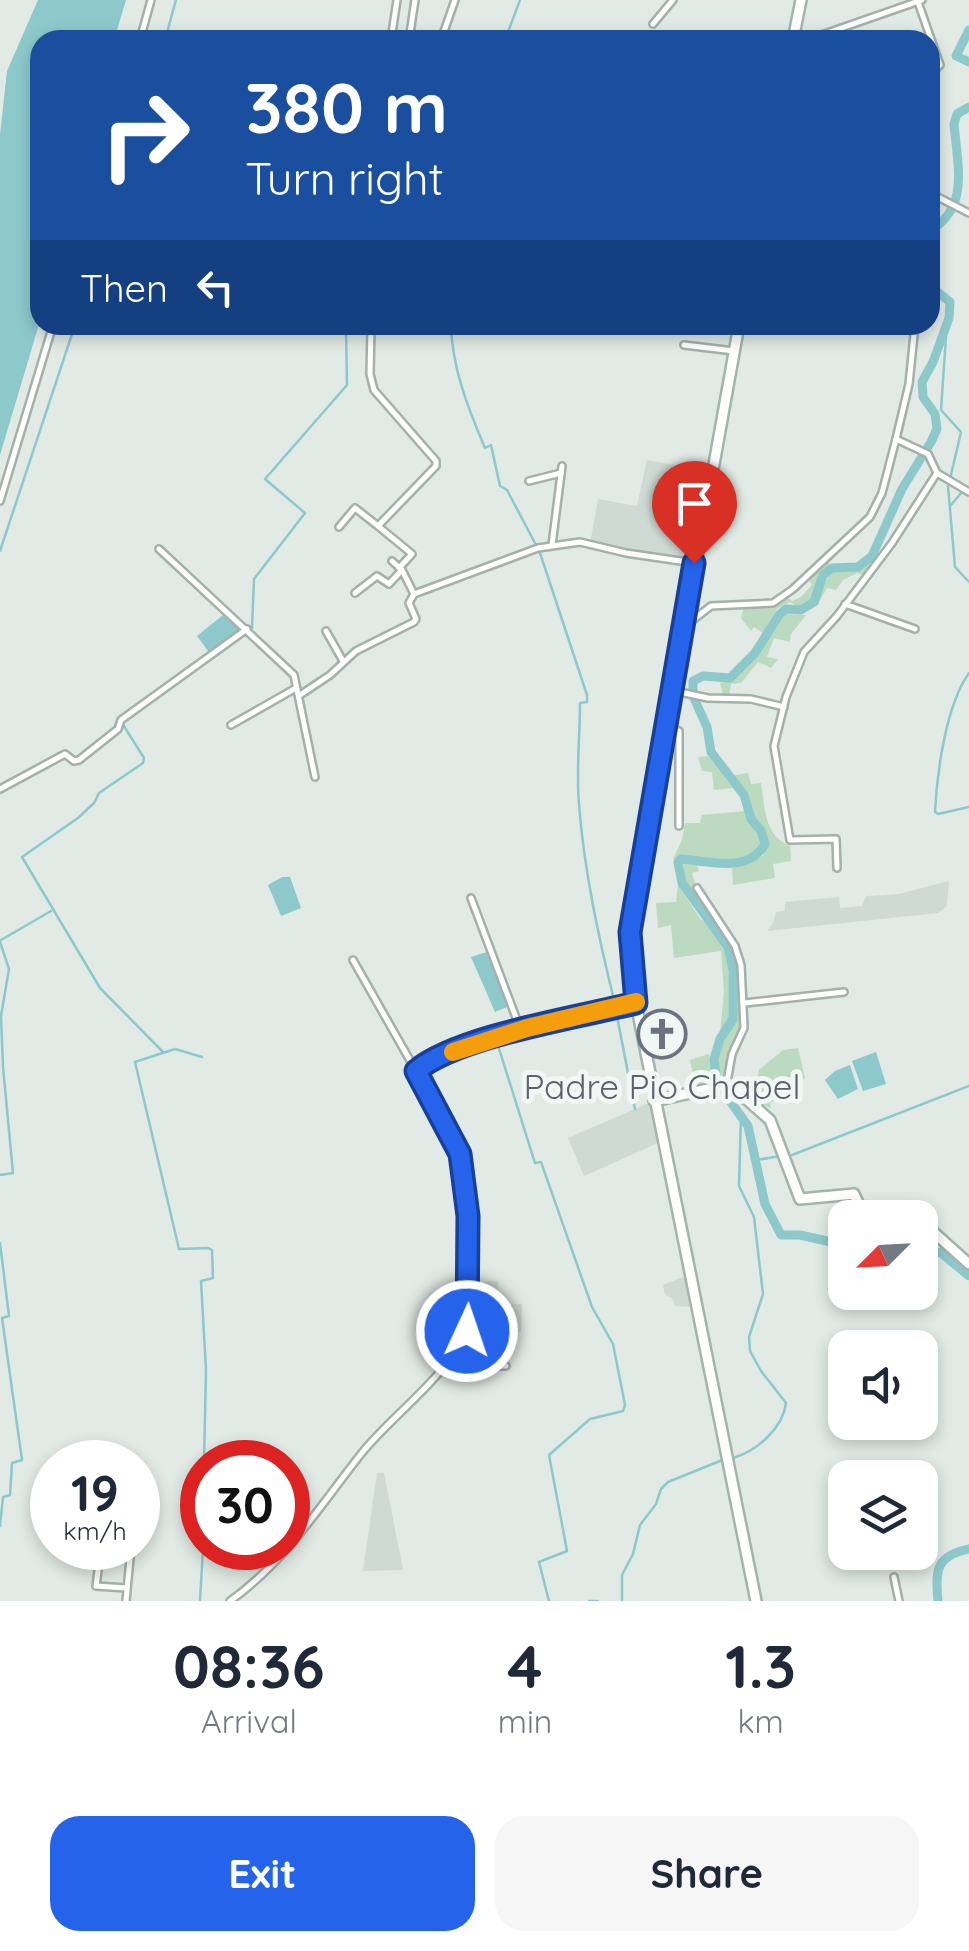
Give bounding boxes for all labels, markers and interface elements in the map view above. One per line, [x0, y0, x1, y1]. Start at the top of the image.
text: 380 m [245, 63, 448, 151]
icon: right [80, 70, 210, 200]
text: Turn right [245, 150, 444, 206]
icon: left [188, 260, 243, 315]
text: Then [80, 264, 168, 312]
pin [652, 461, 737, 564]
icon: arrive [667, 476, 722, 531]
church icon: Padre Pio Chapel [636, 1008, 688, 1060]
place label: Padre Pio Chapel [523, 1064, 801, 1108]
north arrow [828, 1200, 938, 1310]
map controls [828, 1200, 938, 1570]
position arrow [415, 1279, 519, 1383]
button: sound [828, 1330, 938, 1440]
speed limit sign: 30 [180, 1440, 310, 1570]
button: layers [828, 1460, 938, 1570]
text: 19 [71, 1461, 119, 1524]
text: km/h [63, 1515, 127, 1546]
text: 08:36 [173, 1628, 325, 1703]
text: 4 [507, 1628, 543, 1703]
text: 1.3 [725, 1628, 796, 1703]
text: Arrival [201, 1701, 297, 1741]
text: min [498, 1701, 552, 1741]
text: km [737, 1701, 784, 1741]
button: Exit [50, 1816, 475, 1931]
button: Share [495, 1816, 919, 1931]

